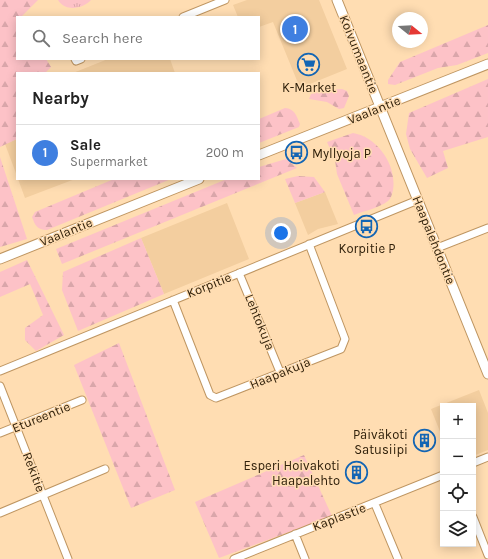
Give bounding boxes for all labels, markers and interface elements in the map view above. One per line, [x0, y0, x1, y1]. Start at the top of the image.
north arrow [392, 12, 428, 48]
street label: Koivumaantie [336, 13, 382, 96]
pin: 1 [282, 14, 308, 44]
search box [16, 16, 260, 60]
icon: search [30, 27, 52, 49]
text: Search here [62, 29, 143, 47]
supermarket icon: K-Market [296, 52, 322, 78]
place label: K-Market [282, 80, 336, 95]
text: Nearby [32, 88, 89, 108]
street label: Vaalantie [346, 93, 403, 127]
text: Sale [70, 136, 101, 154]
bus stop icon: Myllyoja P [283, 140, 309, 166]
text: 1 [43, 145, 47, 160]
text: 200 m [206, 145, 244, 160]
place label: Myllyoja P [312, 146, 371, 161]
text: Supermarket [70, 154, 148, 169]
street label: Haapalehdontie [409, 194, 459, 287]
bus stop icon: Korpitie P [354, 213, 380, 239]
street label: Vaalantie [38, 215, 95, 249]
your location [271, 223, 291, 243]
place label: Korpitie P [339, 241, 395, 256]
street label: Korpitie [185, 269, 234, 301]
street label: Lehtokuja [242, 292, 278, 352]
street label: Haapakuja [247, 354, 313, 392]
street label: Etureentie [10, 398, 73, 435]
map controls [440, 403, 476, 547]
button: + [440, 403, 476, 439]
place label: Päiväkoti Satusiipi [353, 427, 408, 457]
building icon: Päiväkoti Satusiipi [411, 428, 437, 454]
button: − [440, 439, 476, 475]
street label: Rekitie [20, 450, 49, 494]
place label: Esperi Hoivakoti Haapalehto [243, 458, 340, 488]
building icon: Esperi Hoivakoti Haapalehto [343, 459, 369, 485]
button: locate [440, 475, 476, 511]
street label: Kaplastie [310, 500, 368, 534]
button: layers [440, 511, 476, 547]

